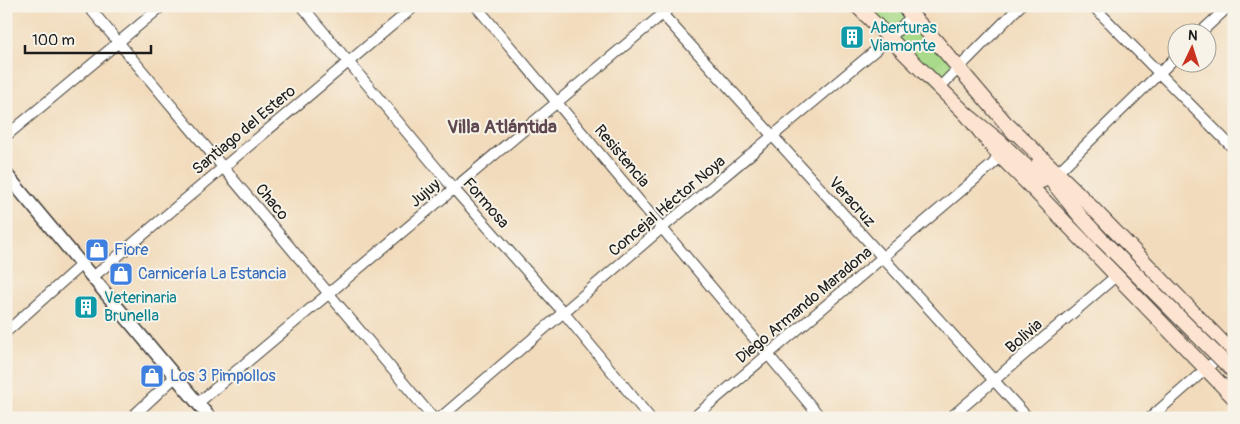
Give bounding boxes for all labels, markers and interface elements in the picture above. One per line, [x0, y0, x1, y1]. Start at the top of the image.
place label: Aberturas Viamonte [870, 18, 937, 56]
scale bar [25, 22, 151, 54]
north arrow [1168, 22, 1218, 72]
building icon: Aberturas Viamonte [839, 24, 865, 50]
text: N [1188, 27, 1198, 44]
text: 100 m [32, 31, 75, 50]
street label: Santiago del Estero [188, 81, 300, 179]
district label: Villa Atlántida [447, 115, 557, 139]
street label: Resistencia [590, 121, 654, 191]
street label: Concejal Héctor Noya [604, 151, 730, 261]
street label: Veracruz [824, 173, 880, 231]
street label: Jujuy [406, 174, 445, 212]
street label: Formosa [459, 174, 513, 232]
street label: Chaco [251, 180, 293, 225]
shop icon: Fiore [84, 237, 110, 263]
place label: Fiore [114, 240, 148, 260]
street label: Diego Armando Maradona [732, 242, 876, 368]
shop icon: Carnicería La Estancia [108, 261, 134, 287]
place label: Carnicería La Estancia [138, 264, 286, 284]
place label: Veterinaria Brunella [104, 288, 177, 326]
building icon: Veterinaria Brunella [73, 294, 99, 320]
street label: Bolivia [1001, 315, 1047, 357]
shop icon: Los 3 Pimpollos [139, 363, 165, 389]
place label: Los 3 Pimpollos [170, 366, 276, 386]

